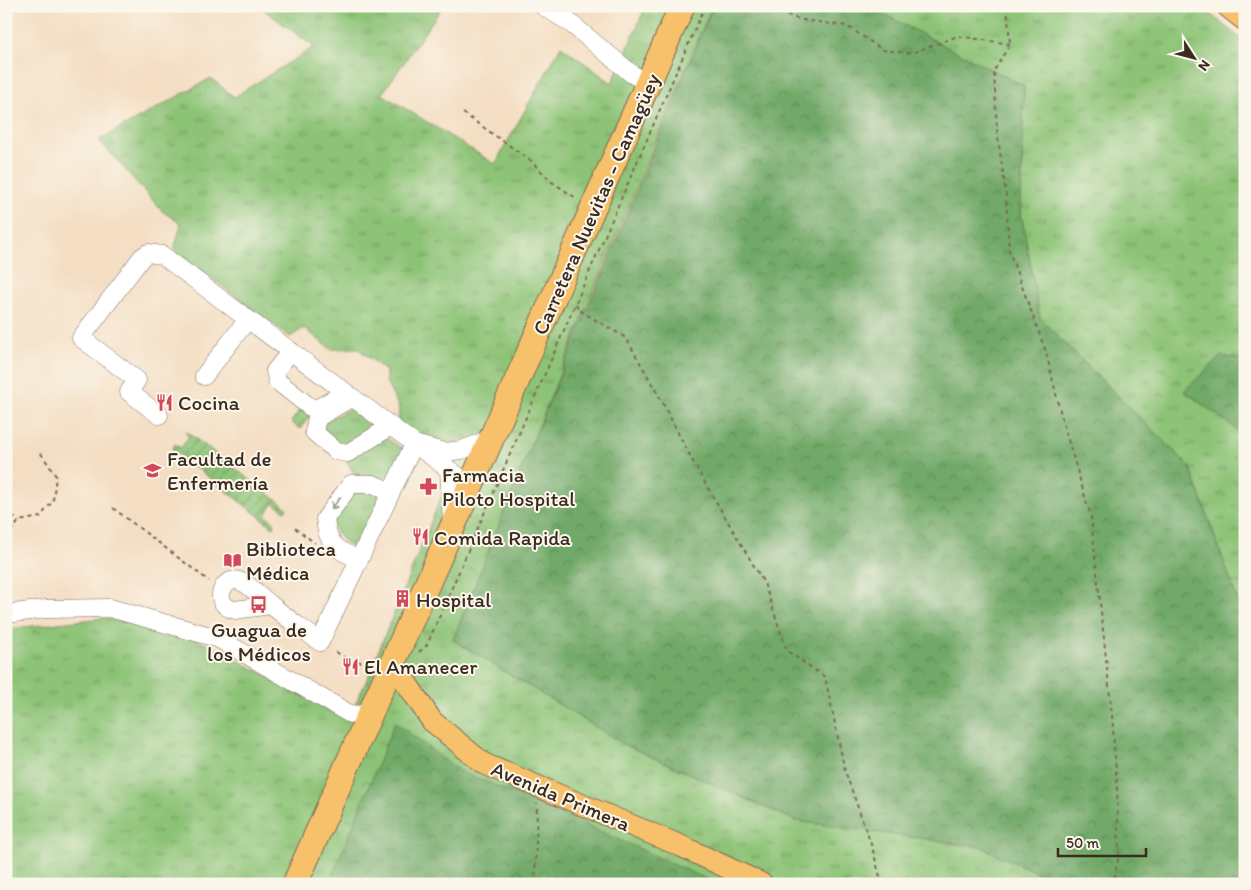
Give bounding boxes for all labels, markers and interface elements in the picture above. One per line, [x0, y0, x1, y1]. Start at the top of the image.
north arrow [1168, 32, 1218, 82]
text: N [1194, 57, 1214, 74]
street label: Carretera Nuevitas - Camagüey [527, 69, 665, 339]
place label: Cocina [178, 390, 240, 415]
restaurant icon: Cocina [154, 392, 174, 412]
place label: Facultad de Enfermería [167, 446, 272, 495]
school or university icon: Facultad de Enfermería [143, 460, 163, 480]
place label: Farmacia Piloto Hospital [442, 462, 575, 511]
pharmacy icon: Farmacia Piloto Hospital [418, 476, 438, 496]
one-way arrow [331, 496, 342, 509]
place label: Comida Rapida [434, 525, 571, 550]
restaurant icon: Comida Rapida [410, 527, 430, 547]
place label: Biblioteca Médica [246, 536, 336, 585]
library icon: Biblioteca Médica [222, 550, 242, 570]
place label: Hospital [416, 587, 491, 612]
building icon: Hospital [392, 589, 412, 609]
bus stop icon: Guagua de los Médicos [249, 594, 269, 614]
place label: Guagua de los Médicos [207, 617, 311, 666]
place label: El Amanecer [364, 654, 477, 679]
restaurant icon: El Amanecer [340, 656, 360, 676]
street label: Avenida Primera [488, 756, 634, 837]
scale bar [1058, 825, 1146, 857]
text: 50 m [1066, 834, 1099, 852]

